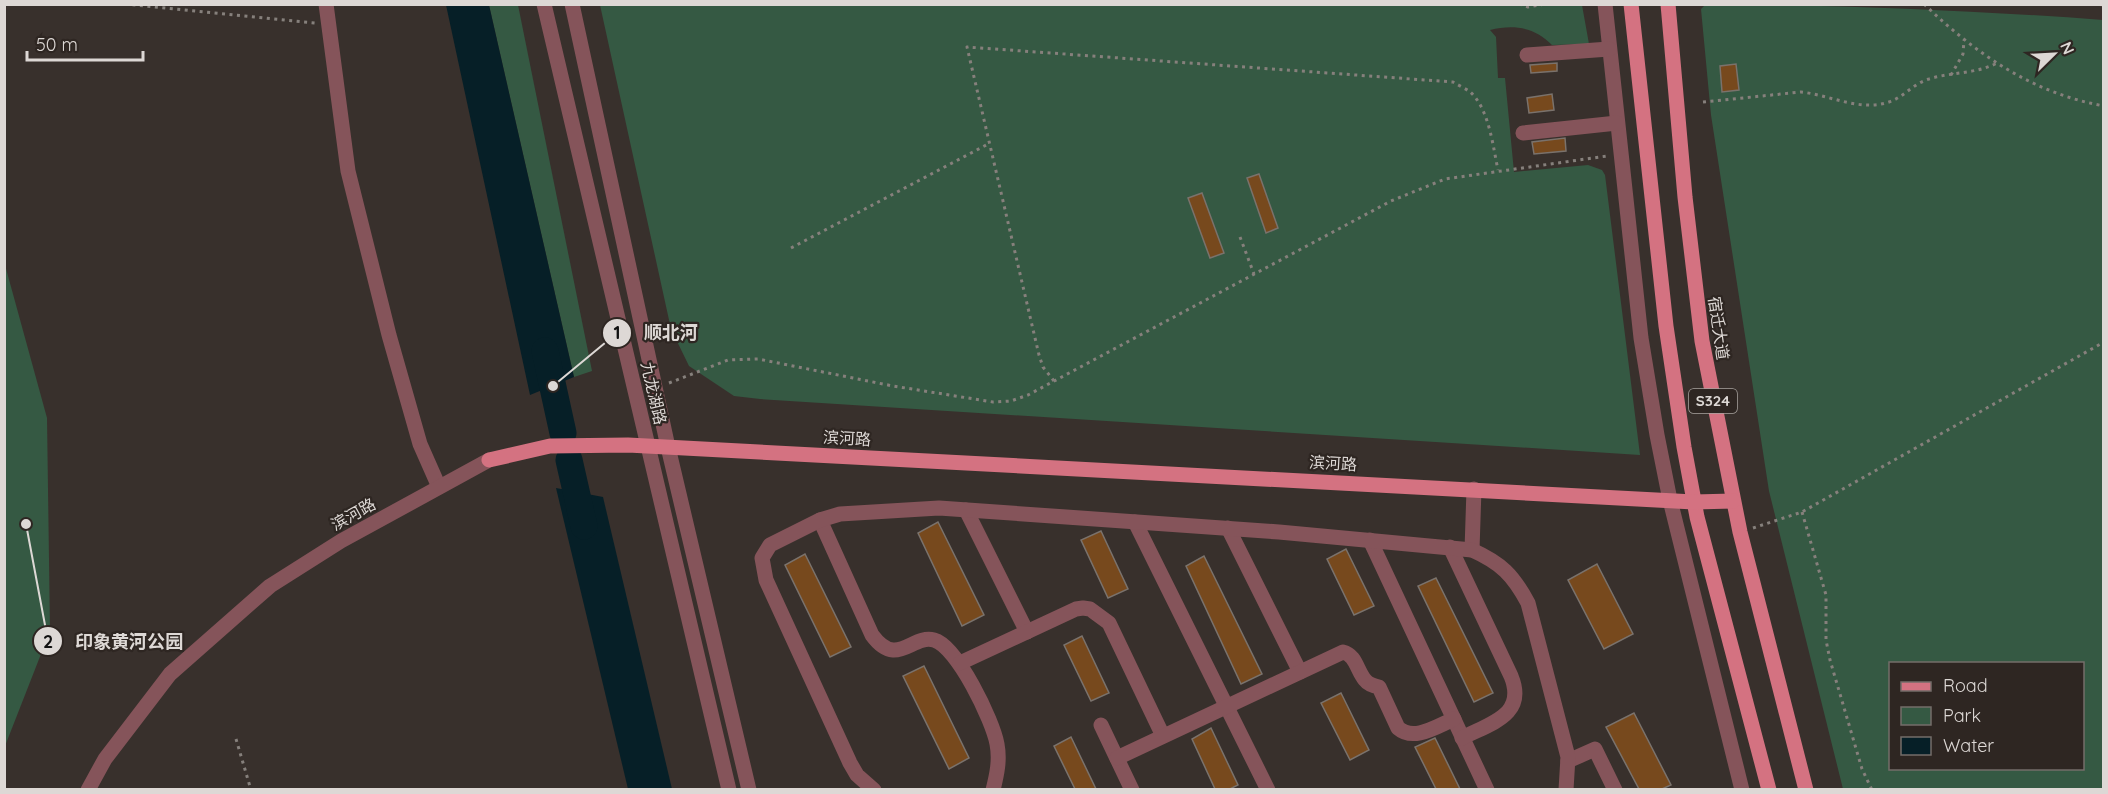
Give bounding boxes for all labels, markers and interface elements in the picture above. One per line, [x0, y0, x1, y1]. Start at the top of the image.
scale bar [27, 24, 142, 62]
north arrow [2024, 24, 2084, 84]
text: 50 m [36, 33, 78, 56]
text: N [2056, 38, 2079, 57]
street label: 宿迁大道 [1705, 295, 1733, 361]
callout: 顺北河 [602, 315, 710, 351]
text: 1 [613, 321, 621, 344]
text: 顺北河 [644, 321, 698, 344]
street label: 九龙湖路 [637, 360, 671, 426]
road number: S324 [1689, 389, 1737, 413]
street label: 滨河路 [823, 427, 871, 449]
street label: 滨河路 [1309, 452, 1357, 474]
street label: 滨河路 [327, 494, 379, 534]
callout: 印象黄河公园 [33, 623, 195, 659]
text: 2 [43, 630, 53, 653]
text: 印象黄河公园 [75, 630, 183, 653]
legend [1889, 662, 2084, 770]
text: Road [1943, 674, 1988, 697]
text: Park [1943, 704, 1981, 727]
text: Water [1943, 734, 1994, 757]

